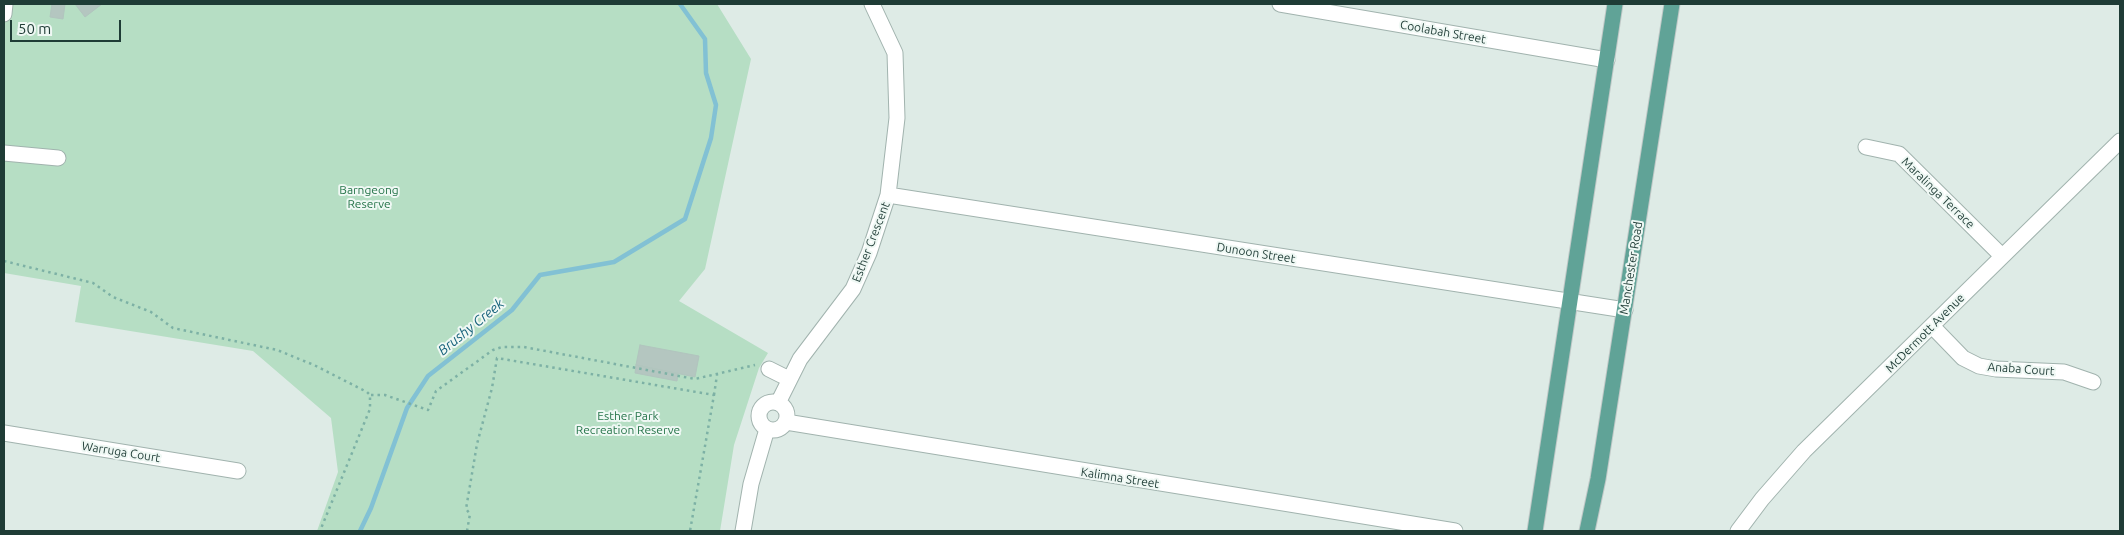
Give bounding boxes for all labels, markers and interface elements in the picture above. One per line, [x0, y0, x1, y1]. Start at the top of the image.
scale bar [12, 10, 124, 42]
street label: Coolabah Street [1399, 17, 1487, 47]
text: 50 m [18, 20, 51, 37]
street label: Maralinga Terrace [1898, 154, 1978, 232]
park label: Barngeong Reserve [339, 183, 399, 211]
street label: Esther Crescent [849, 200, 893, 284]
street label: Manchester Road [1617, 220, 1645, 316]
street label: Dunoon Street [1216, 240, 1296, 266]
street label: McDermott Avenue [1883, 291, 1967, 375]
water label: Brushy Creek [435, 295, 507, 359]
street label: Anaba Court [1987, 359, 2055, 379]
park label: Esther Park Recreation Reserve [576, 409, 680, 437]
street label: Warruga Court [81, 439, 161, 465]
street label: Kalimna Street [1080, 465, 1160, 491]

